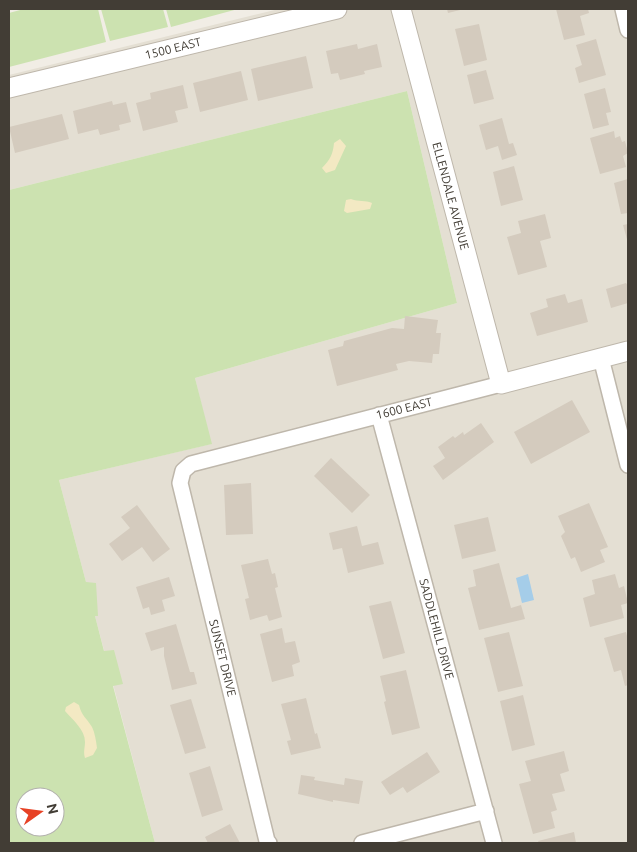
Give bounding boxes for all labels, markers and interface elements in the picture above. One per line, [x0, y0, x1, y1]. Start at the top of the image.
street label: 1500 EAST [143, 35, 203, 61]
street label: ELLENDALE AVENUE [430, 141, 472, 252]
street label: 1600 EAST [374, 395, 434, 421]
street label: SADDLEHILL DRIVE [417, 577, 457, 681]
street label: SUNSET DRIVE [207, 618, 239, 698]
north arrow [15, 787, 65, 837]
text: N [44, 802, 62, 816]

